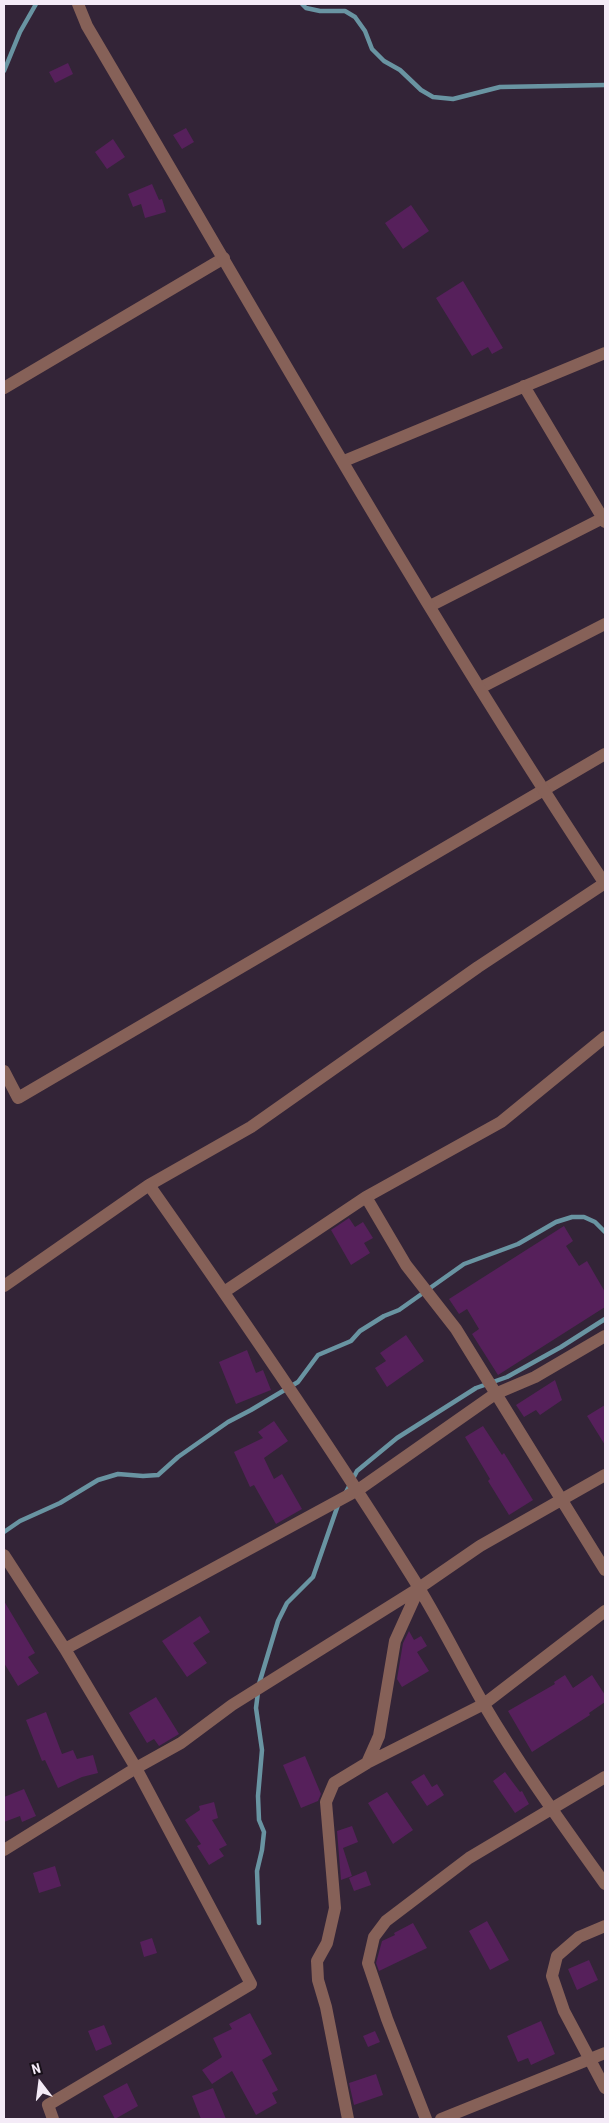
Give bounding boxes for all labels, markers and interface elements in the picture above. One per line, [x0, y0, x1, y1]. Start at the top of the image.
north arrow [15, 2058, 65, 2108]
text: N [30, 2060, 42, 2077]

